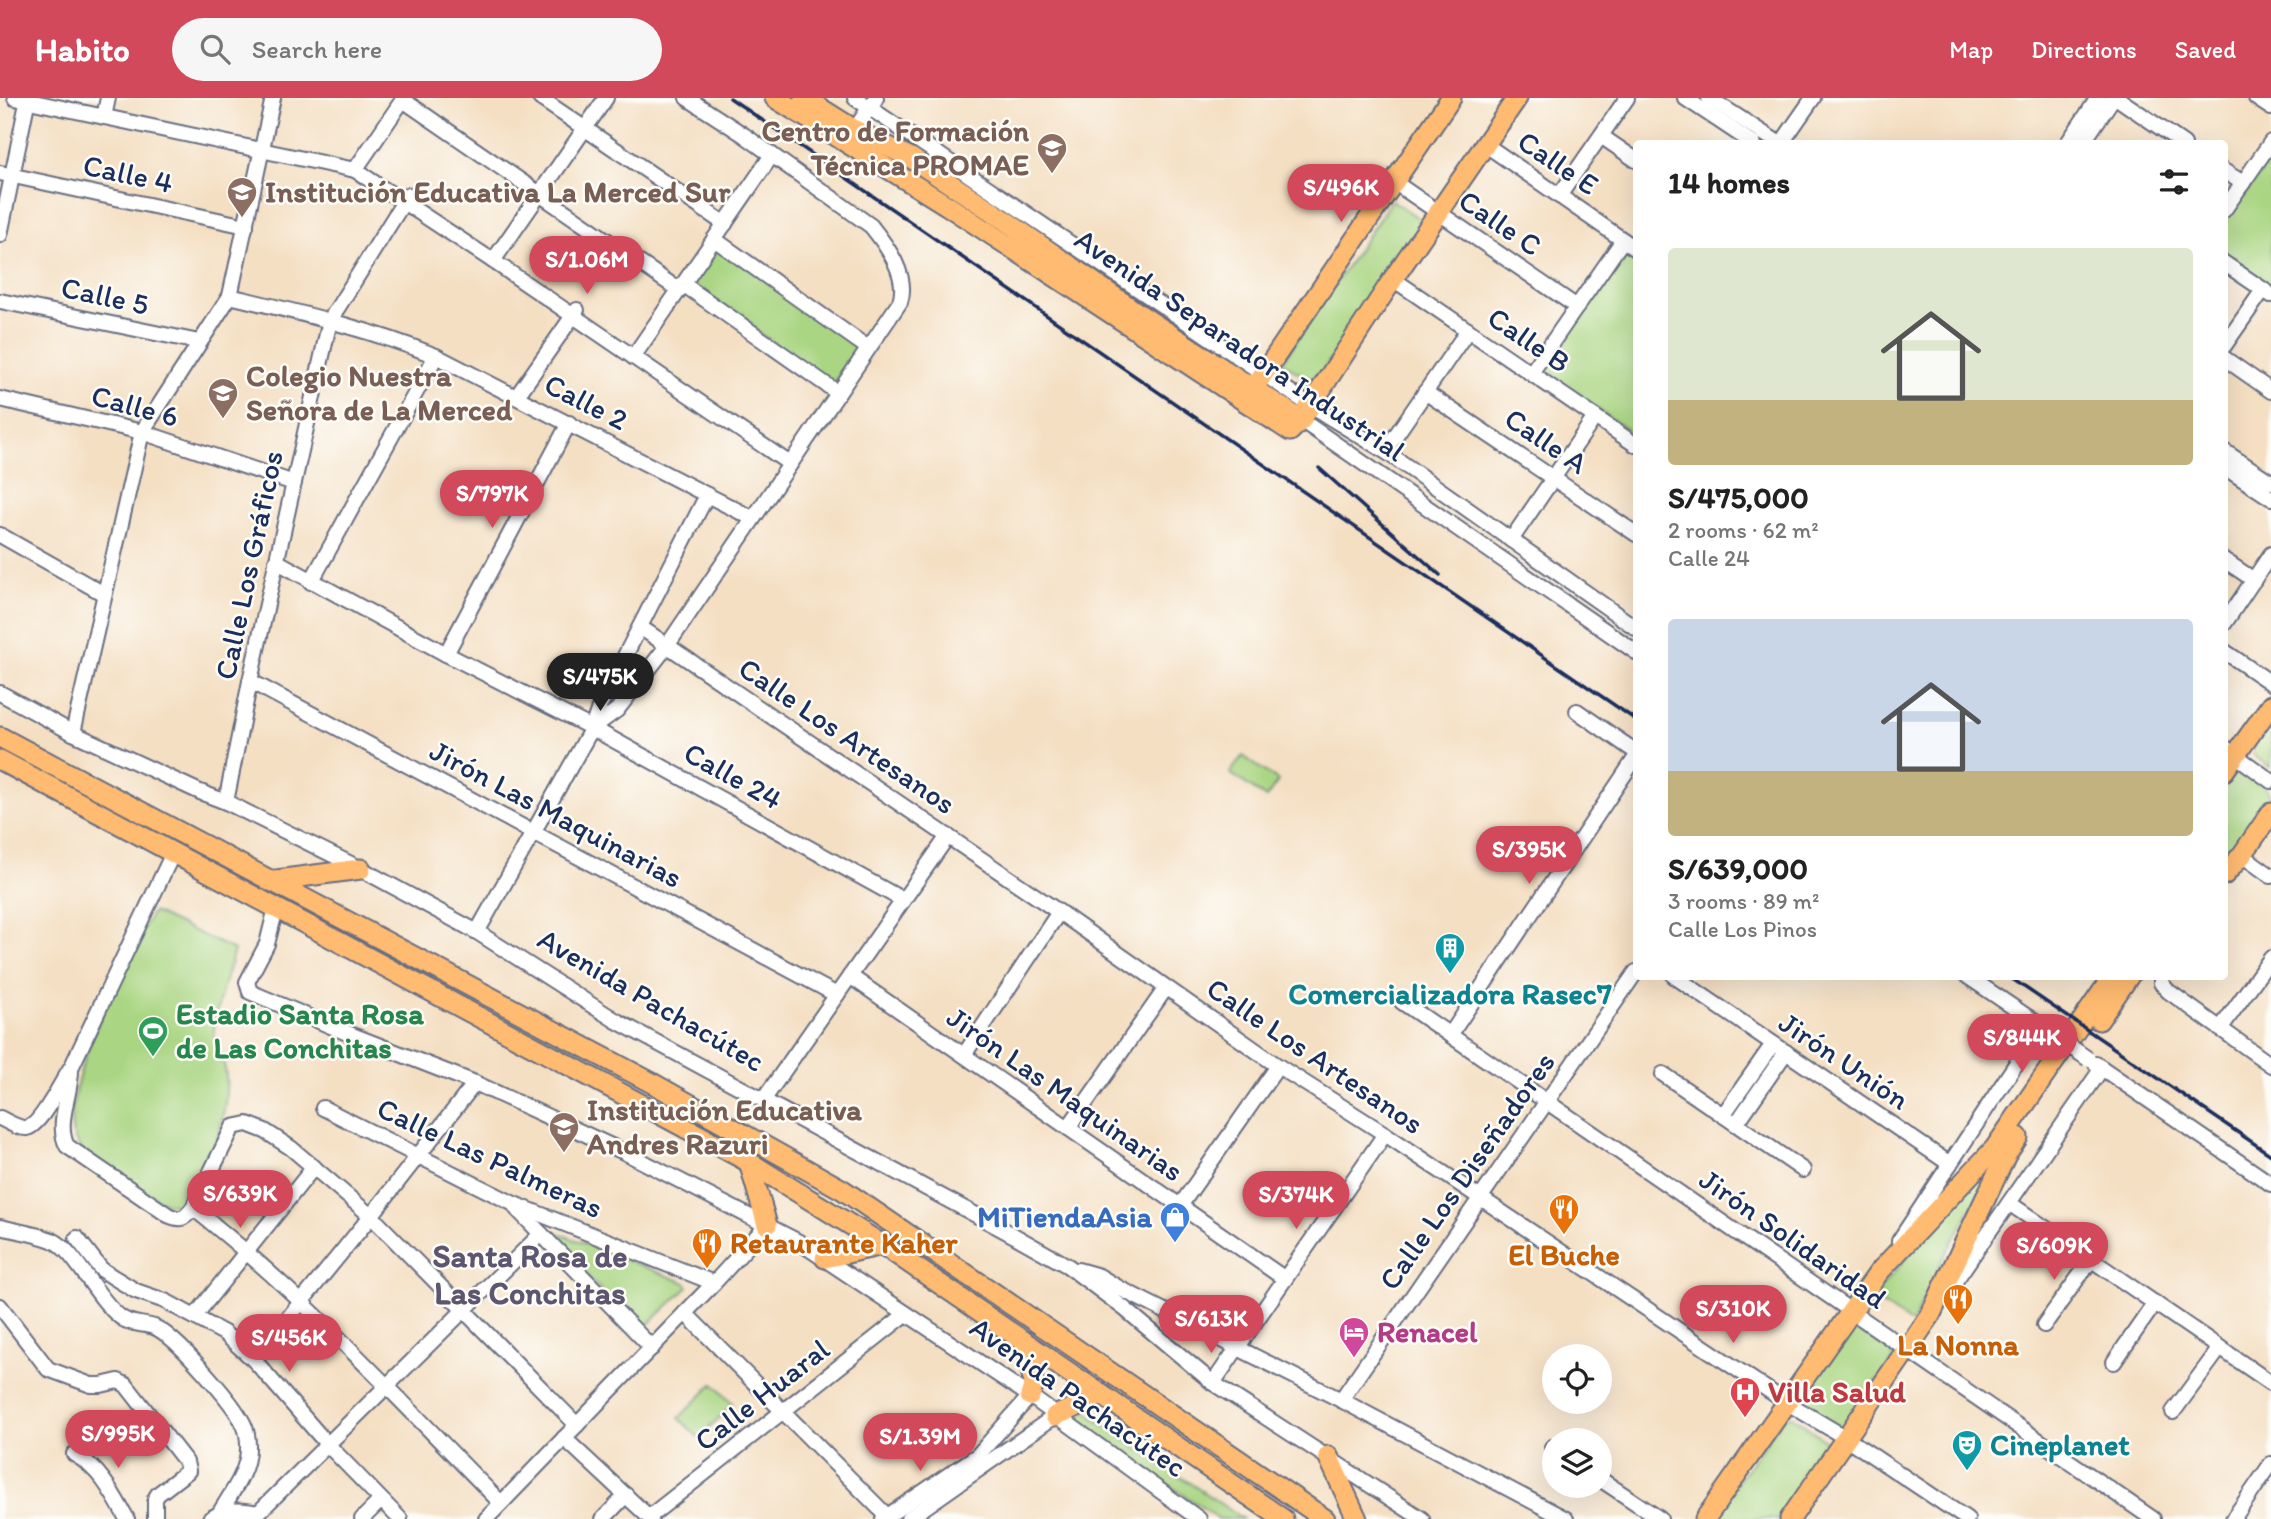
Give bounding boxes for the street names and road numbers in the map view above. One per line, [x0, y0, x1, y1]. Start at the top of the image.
street label: Calle E [1511, 122, 1606, 203]
street label: Calle 4 [80, 146, 176, 201]
street label: Calle C [1452, 181, 1549, 264]
street label: Avenida Separadora Industrial [1068, 220, 1413, 469]
street label: Calle 5 [58, 268, 152, 323]
street label: Calle B [1481, 299, 1578, 381]
street label: Calle 2 [538, 365, 634, 438]
street label: Calle 6 [87, 376, 183, 435]
street label: Calle A [1498, 399, 1595, 482]
street label: Calle Los Gráficos [206, 447, 291, 683]
street label: Calle Los Artesanos [732, 649, 963, 822]
street label: Jirón Las Maquinarias [424, 731, 689, 896]
street label: Calle 24 [678, 734, 789, 818]
street label: Avenida Pachacútec [531, 920, 771, 1079]
street label: Calle Los Artesanos [1200, 969, 1431, 1142]
street label: Jirón Las Maquinarias [940, 998, 1191, 1189]
street label: Jirón Unión [1772, 1004, 1917, 1118]
street label: Calle Los Diseñadores [1371, 1045, 1563, 1297]
street label: Calle Las Palmeras [371, 1089, 609, 1226]
street label: Jirón Solidaridad [1692, 1160, 1894, 1317]
street label: Avenida Pachacútec [963, 1308, 1193, 1485]
street label: Calle Huaral [687, 1330, 837, 1459]

